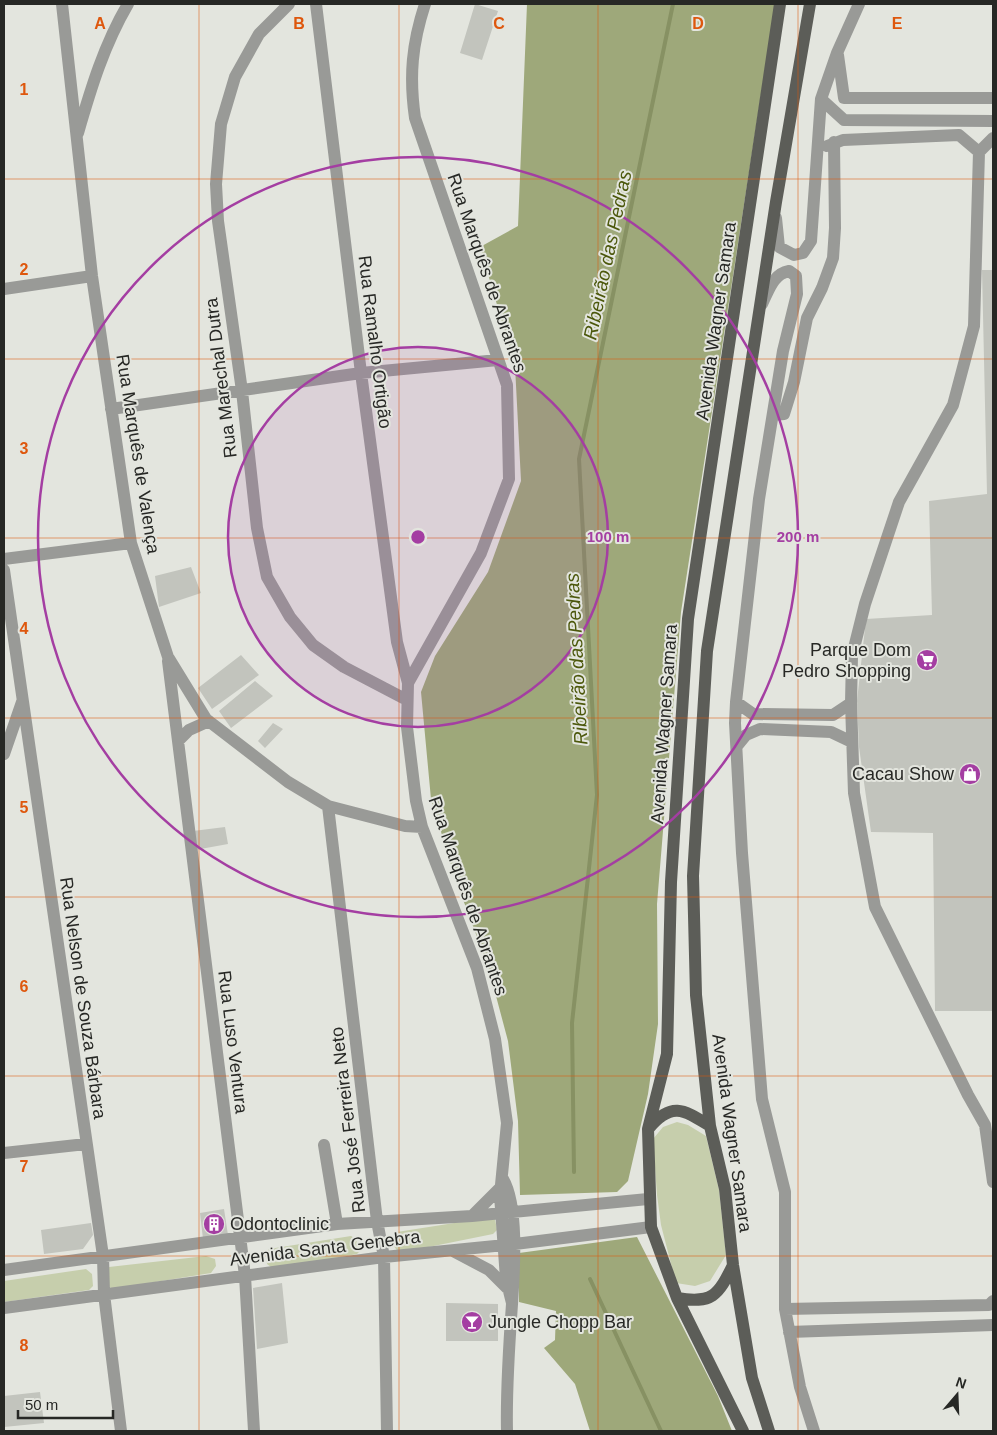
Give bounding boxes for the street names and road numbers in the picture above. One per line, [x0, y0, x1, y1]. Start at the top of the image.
street label: Rua Marquês de Abrantes [444, 171, 530, 375]
street label: Avenida Wagner Samara [692, 220, 740, 421]
street label: Rua Ramalho Ortigão [354, 254, 396, 430]
street label: Rua Marechal Dutra [201, 296, 241, 459]
street label: Rua Marquês de Valença [112, 353, 164, 556]
street label: Avenida Wagner Samara [647, 623, 681, 825]
street label: Rua Marquês de Abrantes [425, 794, 511, 998]
street label: Rua Nelson de Souza Bárbara [56, 876, 110, 1121]
street label: Rua Luso Ventura [214, 969, 252, 1116]
street label: Rua José Ferreira Neto [327, 1026, 369, 1214]
street label: Avenida Wagner Samara [708, 1033, 756, 1234]
street label: Avenida Santa Genebra [229, 1226, 422, 1270]

